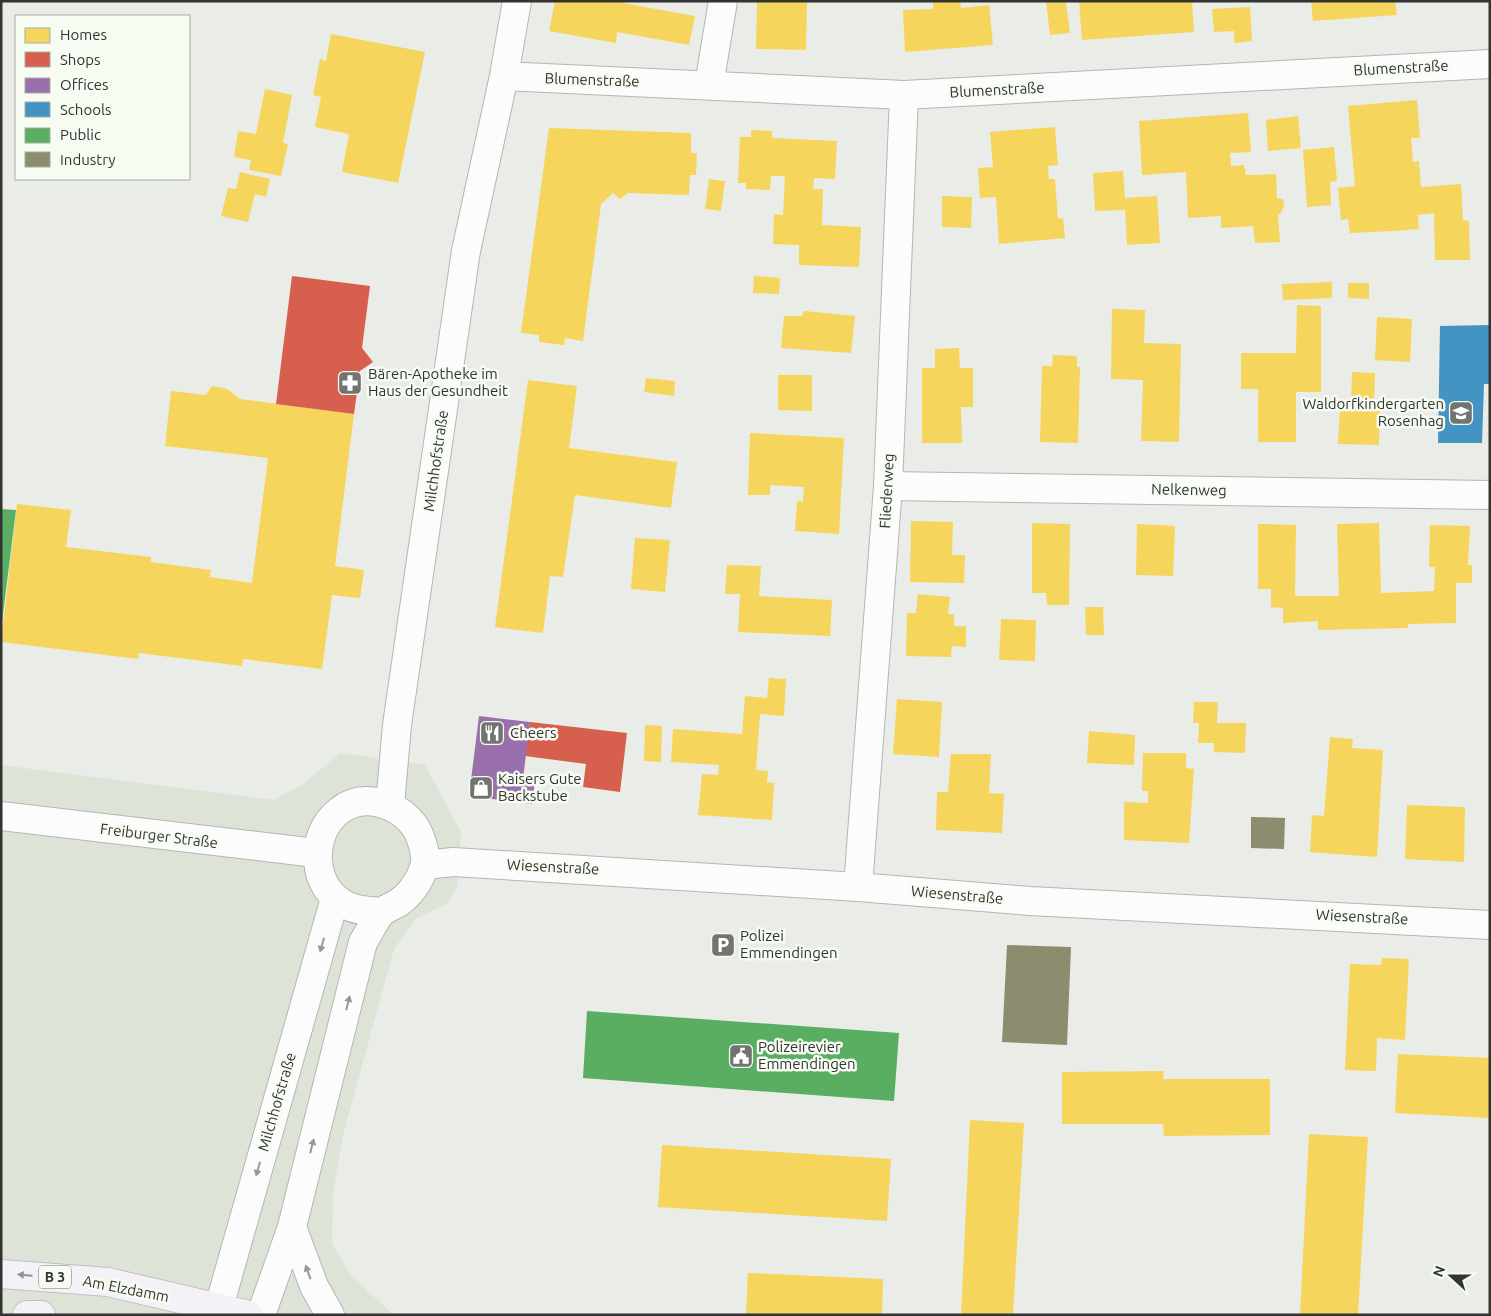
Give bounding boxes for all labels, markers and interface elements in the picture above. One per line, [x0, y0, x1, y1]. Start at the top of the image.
legend [15, 15, 190, 180]
text: Homes [60, 26, 107, 43]
text: Shops [60, 51, 101, 68]
street label: Blumenstraße [1353, 57, 1449, 78]
street label: Blumenstraße [544, 69, 640, 90]
text: Offices [60, 76, 108, 93]
street label: Blumenstraße [949, 79, 1045, 100]
text: Schools [60, 101, 111, 118]
text: Public [60, 126, 101, 143]
text: Industry [60, 151, 115, 168]
place label: Bären-Apotheke im Haus der Gesundheit [368, 365, 508, 399]
pharmacy icon: Bären-Apotheke im Haus der Gesundheit [337, 370, 363, 396]
place label: Waldorfkindergarten Rosenhag [1303, 395, 1444, 429]
school or university icon: Waldorfkindergarten Rosenhag [1448, 400, 1474, 426]
street label: Milchhofstraße [420, 409, 451, 513]
street label: Fliederweg [876, 453, 897, 529]
street label: Nelkenweg [1151, 480, 1227, 499]
restaurant icon: Cheers [479, 720, 505, 746]
place label: Cheers [510, 724, 557, 741]
place label: Kaisers Gute Backstube [498, 770, 582, 804]
shop icon: Kaisers Gute Backstube [468, 775, 494, 801]
street label: Freiburger Straße [99, 820, 219, 851]
street label: Wiesenstraße [506, 856, 600, 877]
street label: Wiesenstraße [910, 882, 1004, 907]
street label: Wiesenstraße [1315, 906, 1409, 927]
place label: Polizei Emmendingen [740, 927, 838, 961]
parking icon: Polizei Emmendingen [710, 932, 736, 958]
one-way arrow [318, 938, 326, 953]
one-way arrow [344, 995, 352, 1010]
place label: Polizeirevier Emmendingen [758, 1038, 856, 1072]
public building icon: Polizeirevier Emmendingen [728, 1043, 754, 1069]
street label: Milchhofstraße [254, 1050, 299, 1153]
one-way arrow [308, 1138, 316, 1153]
one-way arrow [253, 1161, 261, 1176]
north arrow [1426, 1251, 1476, 1301]
one-way arrow [304, 1264, 312, 1279]
text: N [1430, 1264, 1448, 1279]
road number: B 3 [39, 1266, 71, 1288]
one-way arrow [16, 1271, 32, 1279]
street label: Am Elzdamm [81, 1272, 171, 1305]

